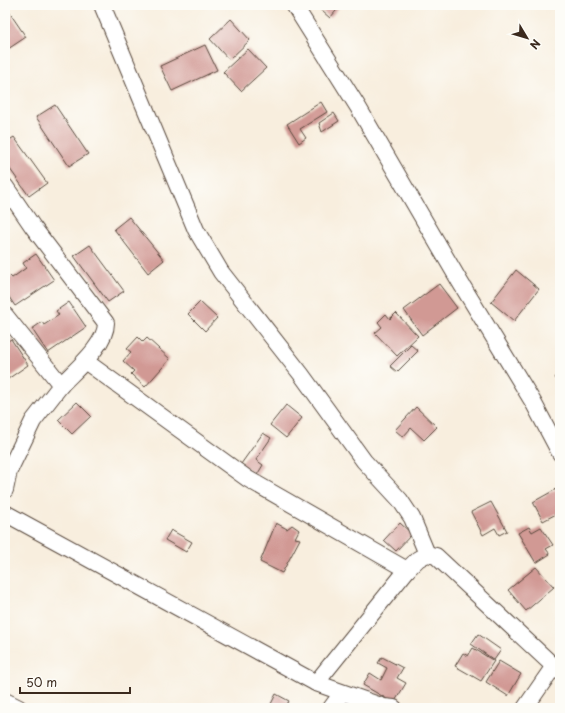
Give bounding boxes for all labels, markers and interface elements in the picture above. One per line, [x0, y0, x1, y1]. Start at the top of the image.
north arrow [507, 18, 547, 58]
text: N [526, 36, 545, 53]
scale bar [20, 669, 130, 695]
text: 50 m [26, 673, 57, 691]

